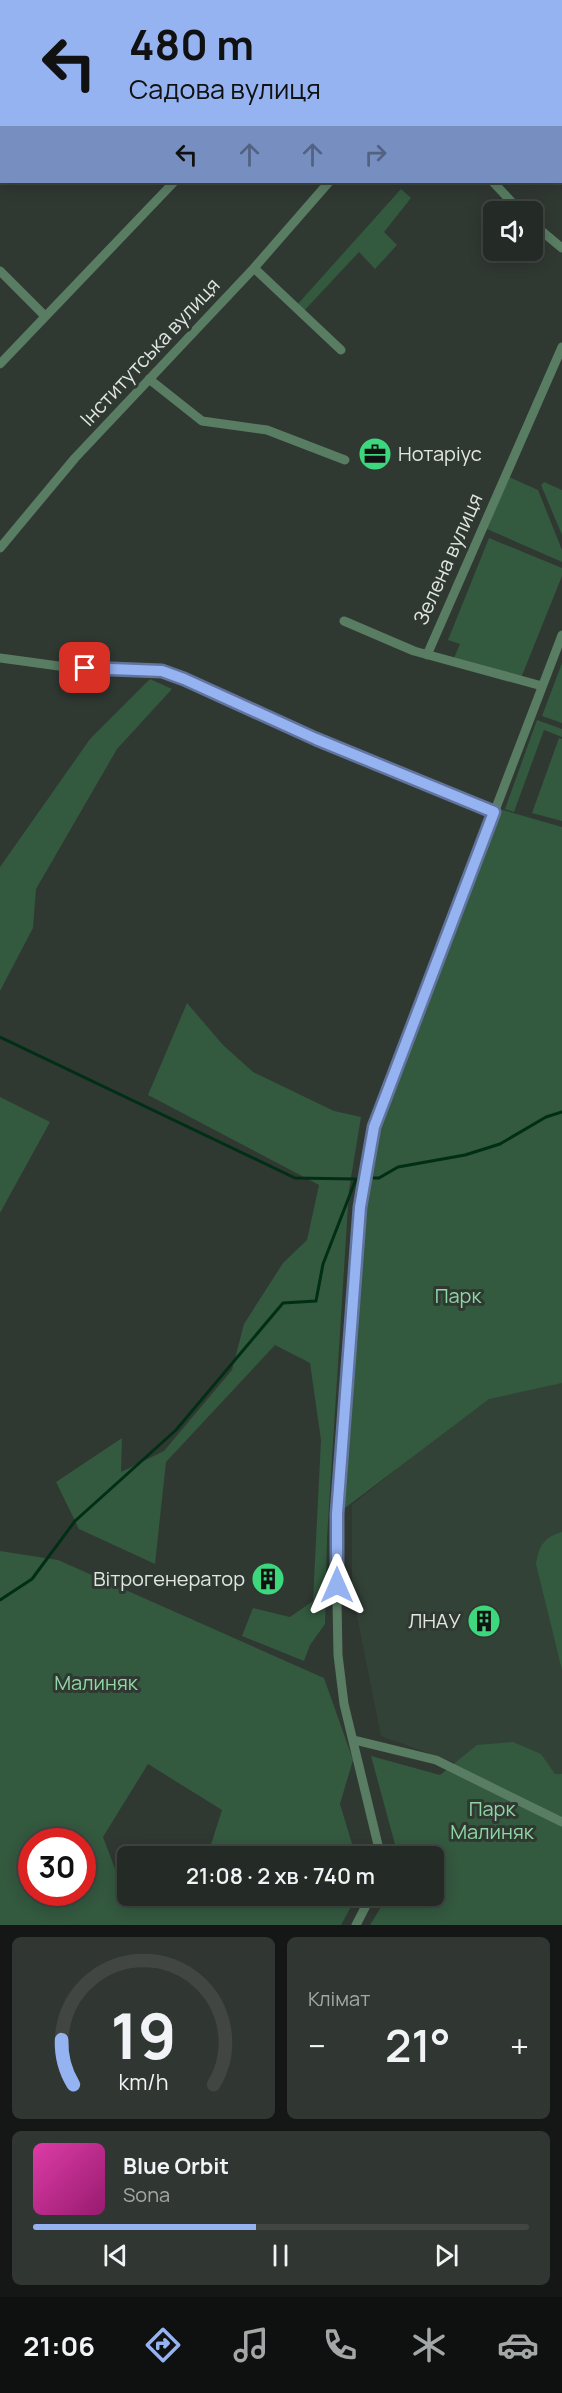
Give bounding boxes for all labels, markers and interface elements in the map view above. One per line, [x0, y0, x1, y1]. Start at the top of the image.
text: 480 m [129, 15, 254, 73]
icon: left [30, 24, 108, 102]
text: Садова вулиця [129, 70, 321, 107]
icon: left [170, 138, 203, 171]
icon: ahead [233, 138, 266, 171]
icon: ahead [296, 138, 329, 171]
icon: right [359, 138, 392, 171]
map controls [483, 201, 543, 261]
button: sound [483, 201, 543, 261]
street label: Інститутська вулиця [74, 272, 225, 432]
office icon: Нотаріус [357, 436, 393, 472]
place label: Нотаріус [398, 440, 482, 467]
street label: Зелена вулиця [407, 489, 489, 629]
pin [59, 642, 110, 693]
icon: arrive [68, 651, 101, 684]
park label: Парк [435, 1282, 482, 1309]
position arrow [305, 1553, 369, 1617]
building icon: Вітрогенератор [250, 1561, 286, 1597]
place label: Вітрогенератор [93, 1565, 245, 1592]
building icon: ЛНАУ [466, 1603, 502, 1639]
place label: ЛНАУ [408, 1607, 462, 1634]
park label: Малиняк [54, 1669, 139, 1696]
park label: Парк Малиняк [450, 1795, 535, 1845]
speed limit sign: 30 [18, 1828, 96, 1906]
text: 21:08 · 2 хв · 740 m [186, 1861, 375, 1891]
text: Клімат [308, 1985, 370, 2012]
text: 19 [110, 1992, 177, 2078]
text: 21° [385, 2014, 451, 2076]
text: − [308, 2023, 326, 2068]
text: + [510, 2023, 529, 2068]
text: km/h [119, 2067, 168, 2096]
text: Blue Orbit [123, 2151, 229, 2181]
text: Sona [123, 2181, 170, 2208]
icon: previous [99, 2239, 132, 2272]
icon: pause [264, 2239, 297, 2272]
icon: next [430, 2239, 463, 2272]
icon: directions [142, 2324, 184, 2366]
icon: music [230, 2324, 272, 2366]
icon: phone [319, 2324, 361, 2366]
icon: climate [408, 2324, 450, 2366]
icon: car [497, 2324, 539, 2366]
text: 21:06 [23, 2327, 95, 2364]

